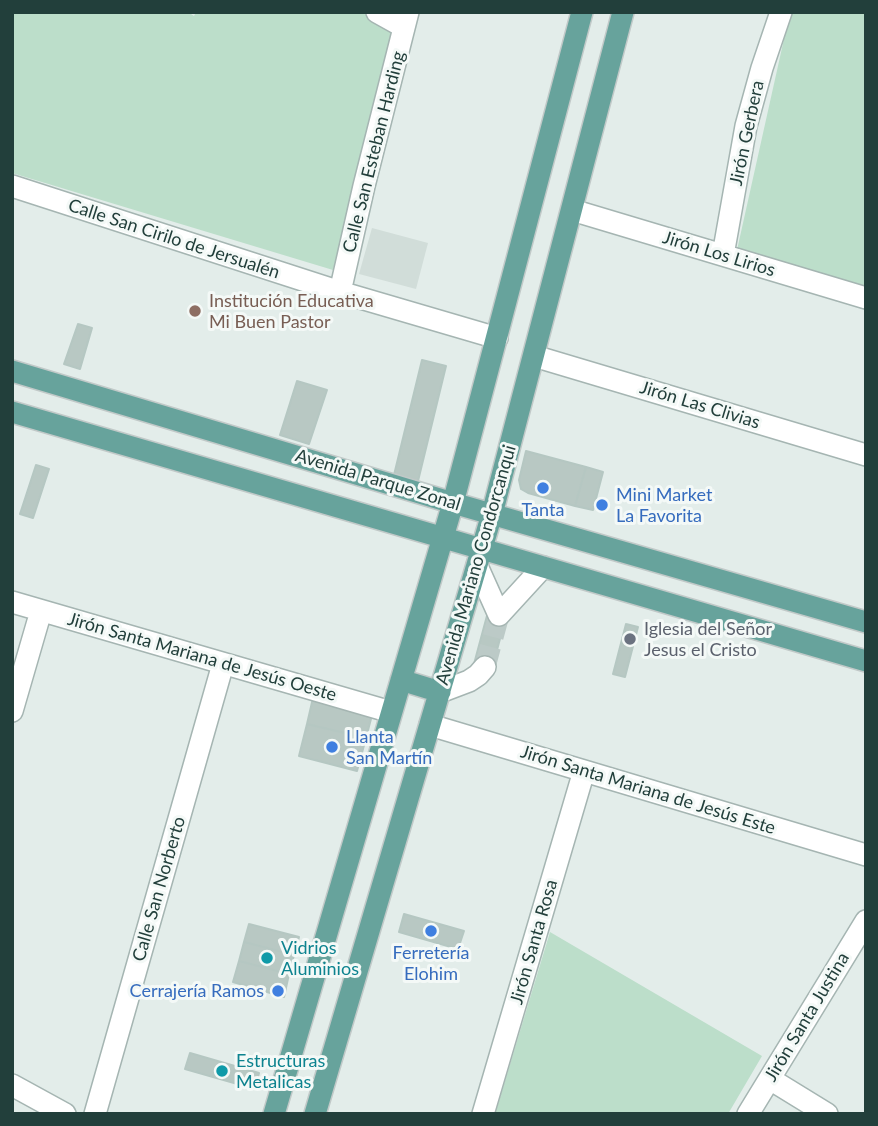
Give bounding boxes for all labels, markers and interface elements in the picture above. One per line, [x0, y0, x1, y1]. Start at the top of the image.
street label: Calle San Esteban Harding [338, 49, 410, 255]
street label: Jirón Gerbera [725, 78, 769, 188]
street label: Calle San Cirilo de Jersualén [66, 195, 282, 283]
street label: Jirón Los Lirios [660, 227, 778, 281]
place label: Institución Educativa Mi Buen Pastor [209, 290, 374, 332]
marker: Institución Educativa Mi Buen Pastor [187, 303, 203, 319]
street label: Jirón Las Clivias [637, 376, 763, 434]
street label: Avenida Mariano Condorcanqui [431, 443, 521, 687]
street label: Avenida Parque Zonal [293, 445, 463, 515]
marker: Tanta [535, 480, 551, 496]
place label: Mini Market La Favorita [616, 484, 712, 526]
marker: Mini Market La Favorita [594, 497, 610, 513]
place label: Tanta [522, 499, 564, 521]
street label: Jirón Santa Mariana de Jesús Oeste [65, 608, 339, 706]
place label: Iglesia del Señor Jesus el Cristo [644, 618, 772, 660]
marker: Iglesia del Señor Jesus el Cristo [622, 631, 638, 647]
place label: Llanta San Martín [346, 726, 432, 768]
marker: Llanta San Martín [324, 739, 340, 755]
street label: Jirón Santa Mariana de Jesús Este [518, 741, 778, 839]
street label: Calle San Norberto [128, 814, 190, 964]
street label: Jirón Santa Rosa [506, 877, 562, 1007]
marker: Ferretería Elohim [423, 923, 439, 939]
place label: Vidrios Aluminios [281, 937, 359, 979]
place label: Ferretería Elohim [393, 942, 469, 984]
street label: Jirón Santa Justina [760, 949, 854, 1085]
marker: Vidrios Aluminios [259, 950, 275, 966]
place label: Cerrajería Ramos [130, 980, 264, 1002]
marker: Cerrajería Ramos [270, 983, 286, 999]
place label: Estructuras Metalicas [236, 1050, 325, 1092]
marker: Estructuras Metalicas [214, 1063, 230, 1079]

